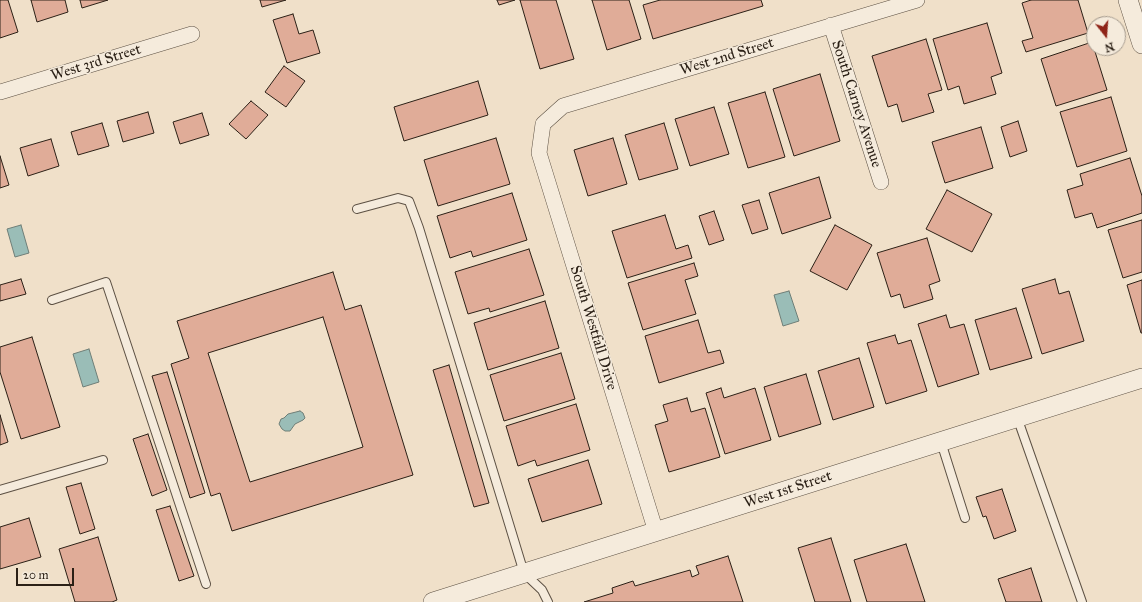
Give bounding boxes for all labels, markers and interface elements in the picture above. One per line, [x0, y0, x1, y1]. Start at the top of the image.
north arrow [1086, 16, 1126, 56]
street label: West 2nd Street [678, 34, 776, 80]
street label: South Carney Avenue [827, 38, 885, 170]
text: N [1103, 39, 1116, 55]
street label: West 3rd Street [49, 41, 143, 85]
street label: South Westfall Drive [565, 264, 621, 392]
street label: West 1st Street [742, 467, 834, 513]
scale bar [18, 560, 76, 586]
text: 20 m [23, 568, 49, 582]

